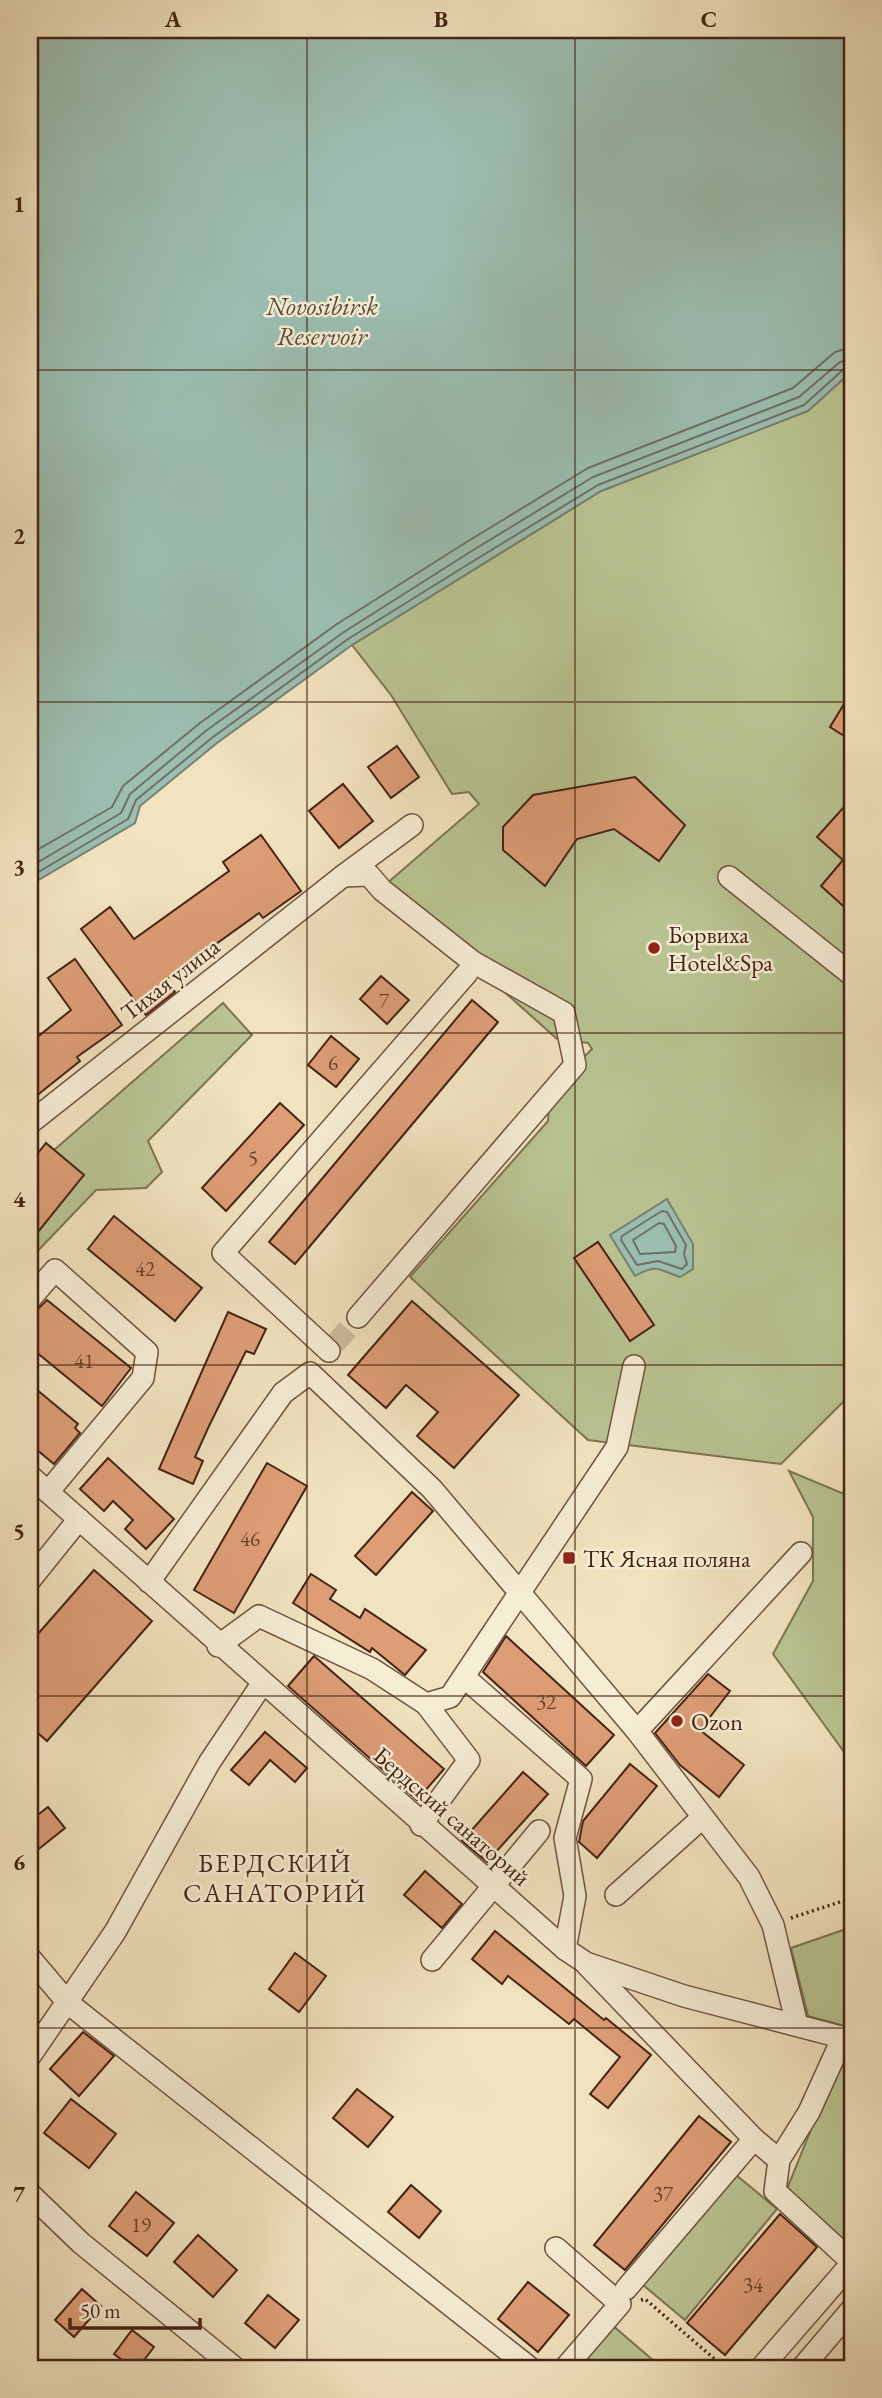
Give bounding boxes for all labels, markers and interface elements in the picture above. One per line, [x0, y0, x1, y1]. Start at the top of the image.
text: A [164, 4, 182, 34]
text: B [434, 4, 448, 34]
text: C [701, 4, 717, 34]
text: 1 [13, 189, 25, 219]
water label: Novosibirsk Reservoir [265, 289, 378, 353]
text: 2 [13, 521, 25, 551]
text: 3 [13, 852, 25, 882]
place label: Борвиха Hotel&Spa [668, 919, 773, 978]
street label: Тихая улица [114, 930, 226, 1027]
marker: Борвиха Hotel&Spa [646, 940, 662, 956]
house number: 7 [379, 987, 390, 1014]
house number: 6 [328, 1049, 338, 1076]
house number: 5 [248, 1144, 258, 1171]
text: 4 [13, 1184, 26, 1214]
house number: 42 [135, 1255, 155, 1282]
house number: 41 [74, 1347, 94, 1374]
text: 5 [13, 1516, 25, 1546]
house number: 46 [240, 1525, 260, 1552]
place label: ТК Ясная поляна [583, 1543, 751, 1574]
marker: ТК Ясная поляна [561, 1550, 577, 1566]
house number: 32 [536, 1688, 556, 1715]
place label: Ozon [691, 1706, 743, 1737]
marker: Ozon [669, 1713, 685, 1729]
street label: Бердский санаторий [367, 1739, 537, 1893]
district label: БЕРДСКИЙ САНАТОРИЙ [183, 1846, 367, 1910]
text: 6 [13, 1847, 25, 1877]
text: 7 [13, 2179, 26, 2209]
house number: 37 [653, 2180, 674, 2207]
house number: 19 [131, 2211, 151, 2238]
house number: 34 [743, 2271, 764, 2298]
scale bar [70, 2286, 200, 2330]
text: 50 m [80, 2297, 121, 2324]

